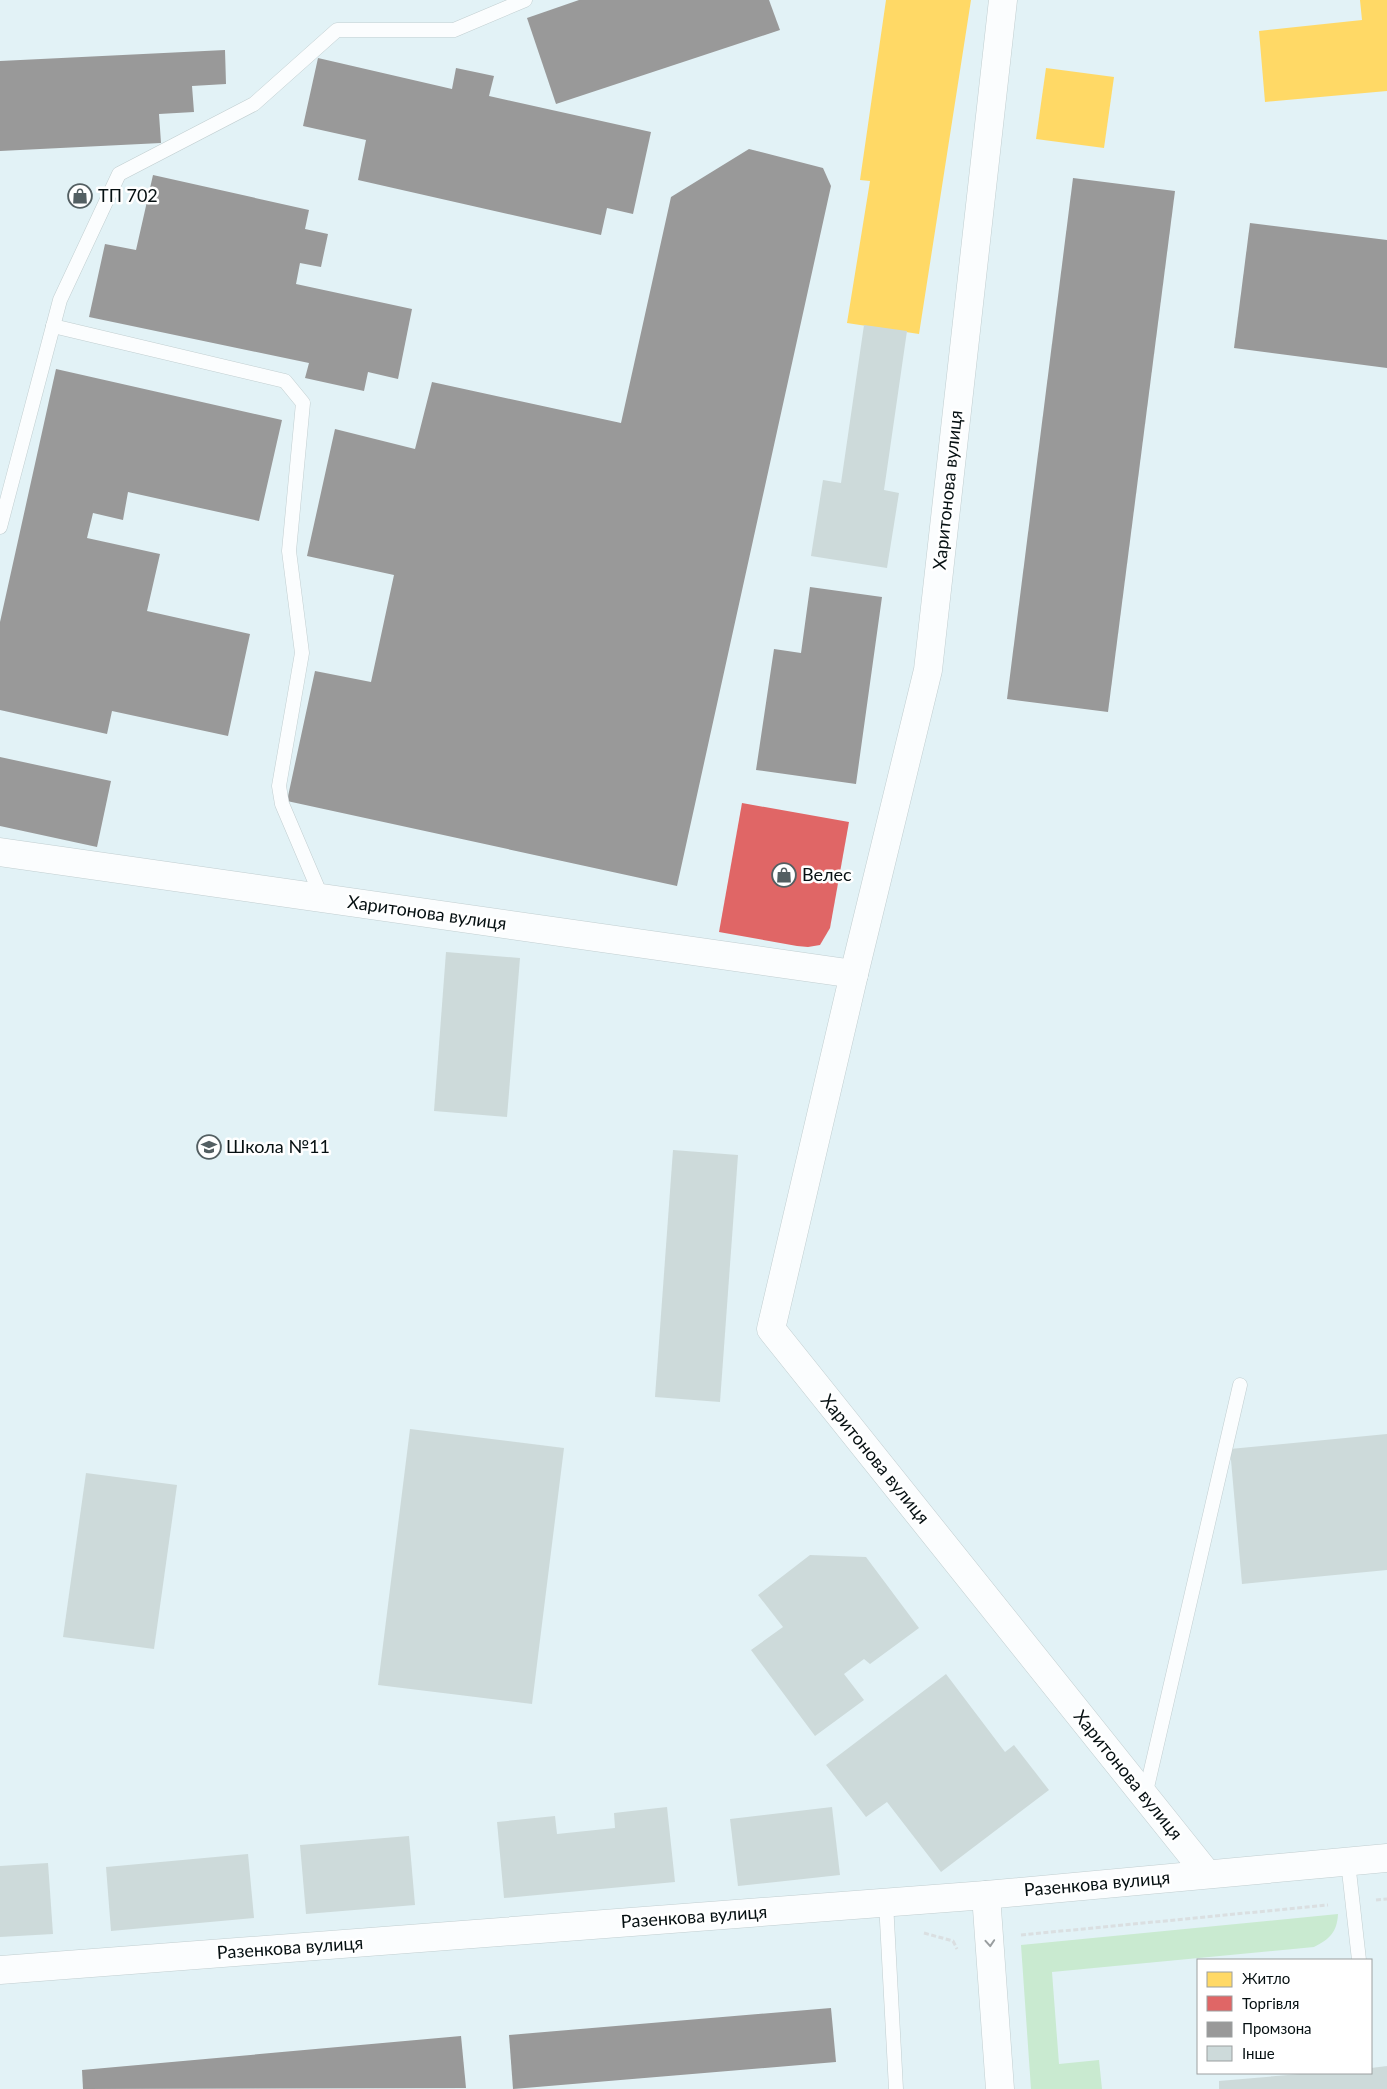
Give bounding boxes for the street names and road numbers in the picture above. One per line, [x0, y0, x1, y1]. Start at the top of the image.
street label: Харитонова вулиця [928, 409, 966, 571]
street label: Харитонова вулиця [346, 890, 508, 934]
street label: Харитонова вулиця [817, 1389, 935, 1528]
street label: Харитонова вулиця [1070, 1705, 1188, 1844]
street label: Разенкова вулиця [1023, 1866, 1171, 1900]
street label: Разенкова вулиця [620, 1900, 768, 1932]
street label: Разенкова вулиця [216, 1931, 364, 1963]

